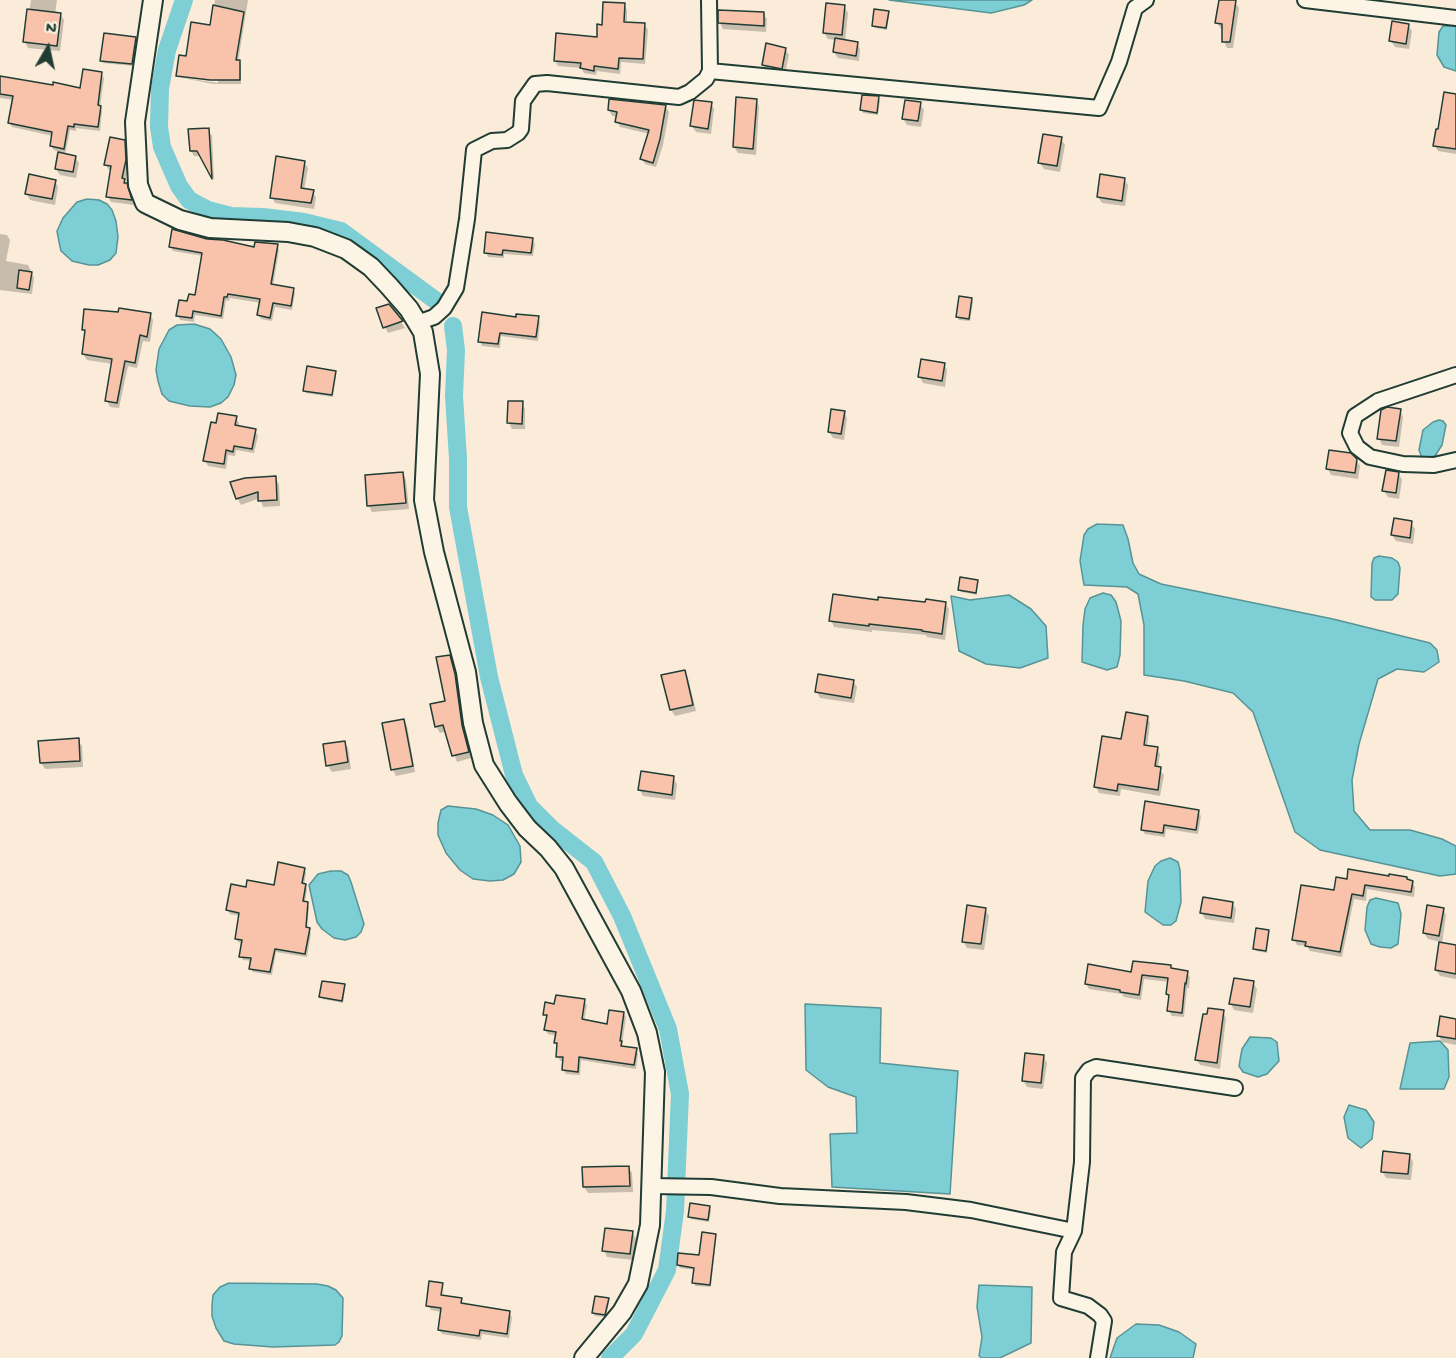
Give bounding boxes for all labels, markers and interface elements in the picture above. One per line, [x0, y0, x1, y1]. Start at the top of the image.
north arrow [18, 18, 78, 78]
text: N [44, 20, 58, 40]

